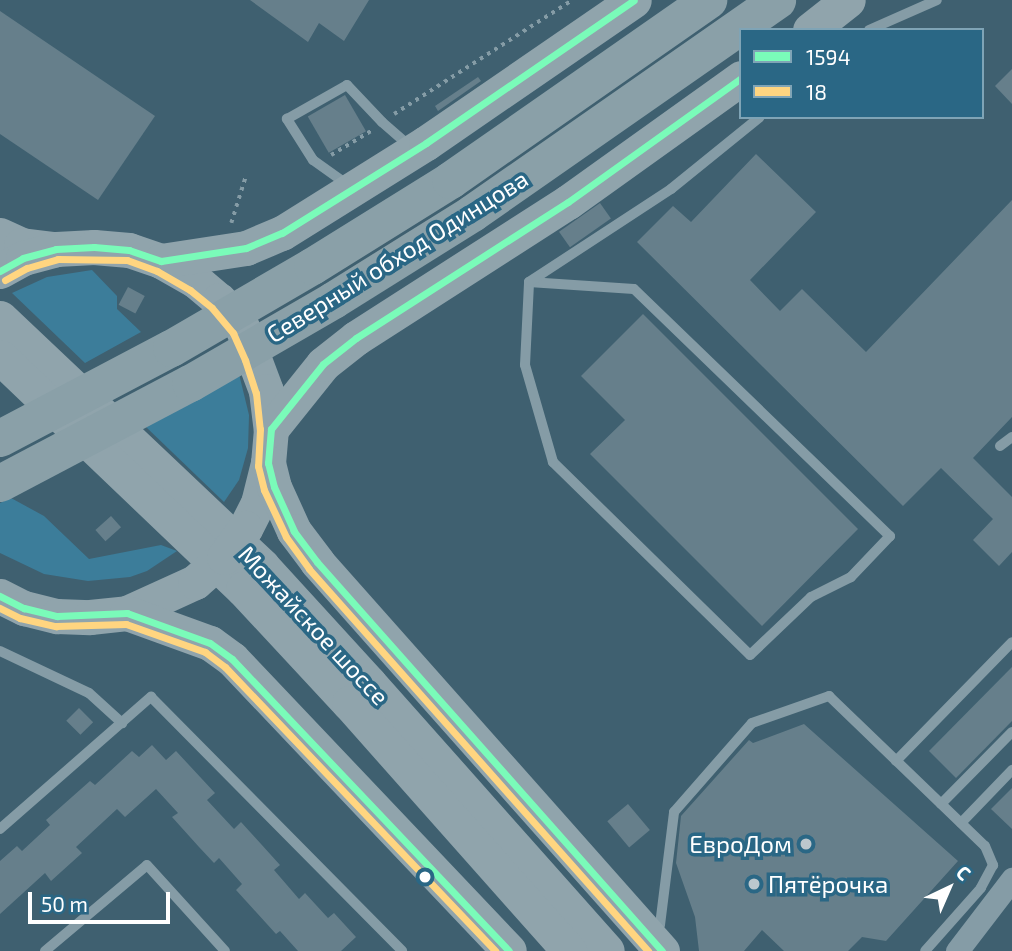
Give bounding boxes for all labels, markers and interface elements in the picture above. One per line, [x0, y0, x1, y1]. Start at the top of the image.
legend [739, 28, 984, 119]
text: 1594 [806, 44, 851, 69]
text: 18 [806, 79, 827, 104]
street label: Северный обход Одинцова [261, 164, 533, 348]
street label: Можайское шоссе [233, 540, 395, 710]
place label: ЕвроДом [689, 830, 792, 858]
marker: ЕвроДом [798, 836, 814, 852]
north arrow [914, 853, 984, 923]
text: С [952, 860, 976, 885]
unlabelled marker [418, 870, 432, 884]
place label: Пятёрочка [768, 870, 888, 898]
marker: Пятёрочка [746, 876, 762, 892]
scale bar [32, 878, 173, 922]
text: 50 m [41, 891, 88, 916]

